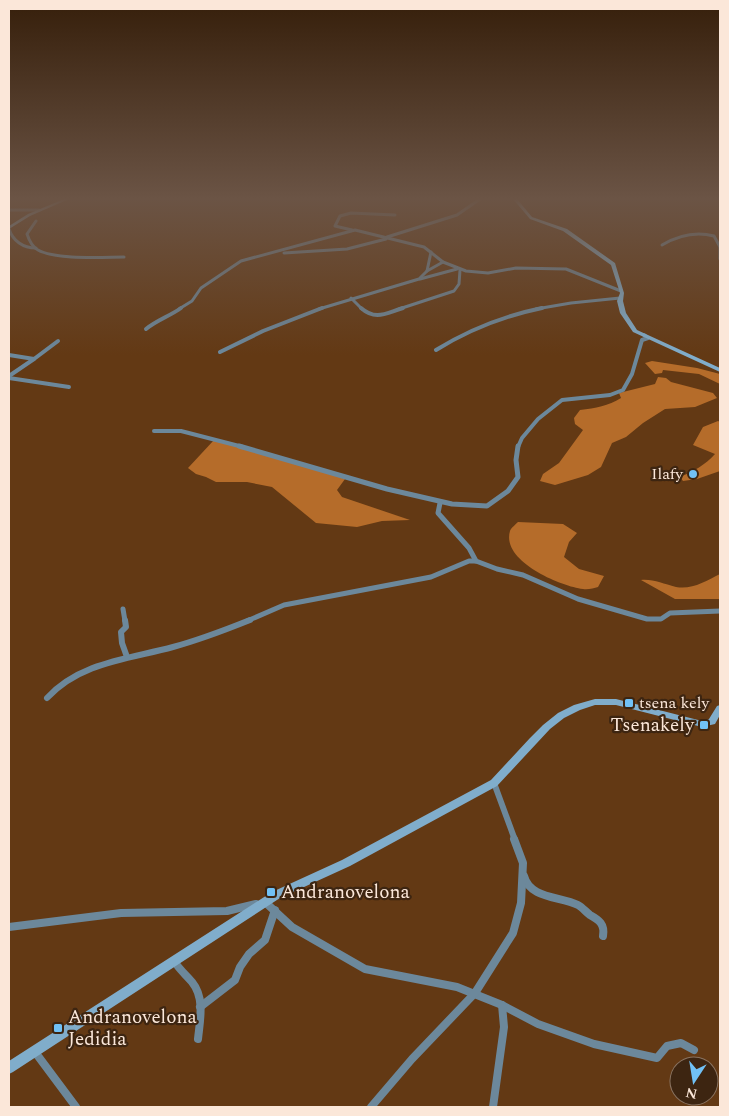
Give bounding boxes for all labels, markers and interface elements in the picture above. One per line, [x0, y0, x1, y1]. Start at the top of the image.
place label: Ilafy [651, 462, 684, 486]
marker: Ilafy [687, 468, 699, 480]
place label: tsena kely [639, 691, 710, 715]
marker: tsena kely [623, 697, 635, 709]
place label: Tsenakely [610, 711, 695, 740]
marker: Tsenakely [698, 719, 710, 731]
place label: Andranovelona [281, 878, 410, 907]
marker: Andranovelona [265, 886, 277, 898]
place label: Andranovelona Jedidia [68, 1003, 197, 1054]
marker: Andranovelona Jedidia [52, 1022, 64, 1034]
north arrow [669, 1056, 719, 1106]
text: N [684, 1082, 699, 1105]

